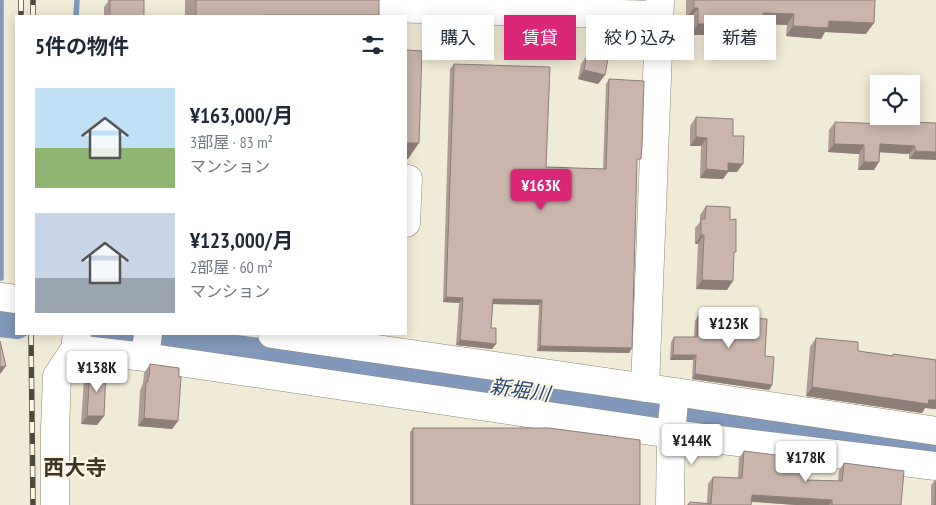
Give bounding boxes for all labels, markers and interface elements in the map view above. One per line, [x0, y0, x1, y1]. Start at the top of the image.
chip: 購入 [422, 15, 494, 60]
chip: 賃貸 [504, 15, 576, 60]
chip: 絞り込み [586, 15, 694, 60]
chip: 新着 [704, 15, 776, 60]
icon: filters [359, 31, 387, 59]
text: 5件の物件 [35, 33, 129, 60]
map controls [870, 75, 920, 125]
button: locate [870, 75, 920, 125]
text: ¥163,000/月 [190, 102, 293, 129]
icon: home [75, 108, 135, 168]
text: 3部屋 · 83 m² [190, 132, 273, 152]
text: マンション [190, 156, 270, 176]
pin: ¥163K [506, 168, 576, 211]
text: ¥163K [522, 175, 560, 195]
text: ¥123,000/月 [190, 227, 293, 254]
icon: home [75, 233, 135, 293]
text: 2部屋 · 60 m² [190, 257, 273, 277]
text: マンション [190, 281, 270, 301]
pin: ¥123K [694, 306, 764, 349]
text: ¥123K [710, 313, 748, 333]
pin: ¥138K [62, 350, 132, 393]
text: ¥138K [78, 357, 116, 377]
water label: 新堀川 [488, 373, 553, 407]
pin: ¥144K [657, 424, 727, 466]
text: ¥144K [673, 430, 711, 450]
pin: ¥178K [771, 440, 841, 483]
text: ¥178K [787, 447, 825, 467]
district label: 西大寺 [44, 454, 107, 481]

